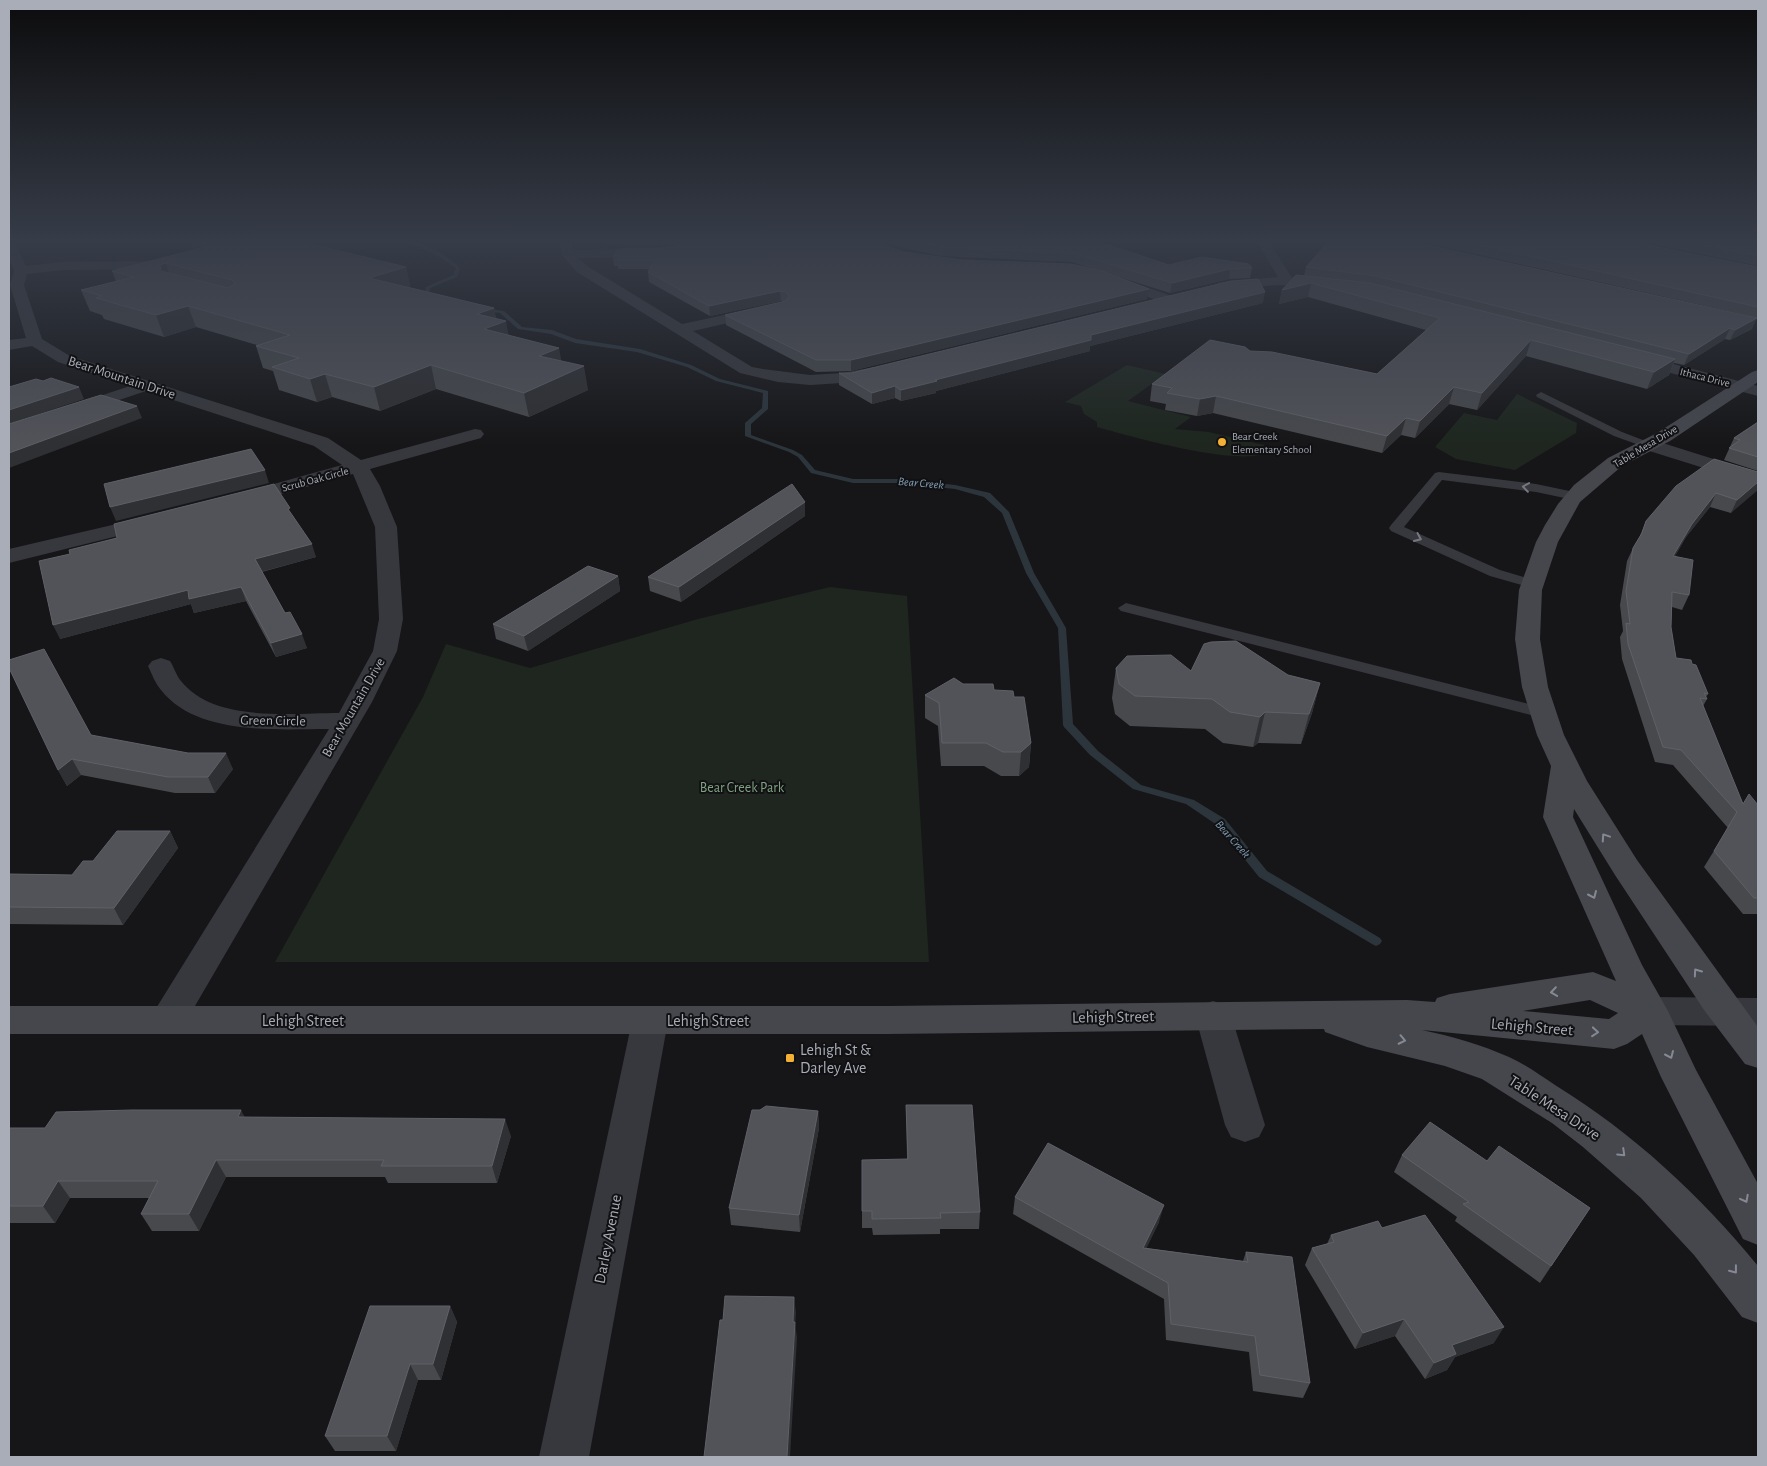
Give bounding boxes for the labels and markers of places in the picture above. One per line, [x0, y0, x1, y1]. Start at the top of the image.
place label: Bear Creek Elementary School [1232, 431, 1312, 455]
marker: Bear Creek Elementary School [1216, 436, 1228, 448]
place label: Lehigh St & Darley Ave [800, 1042, 871, 1077]
marker: Lehigh St & Darley Ave [784, 1052, 796, 1064]

